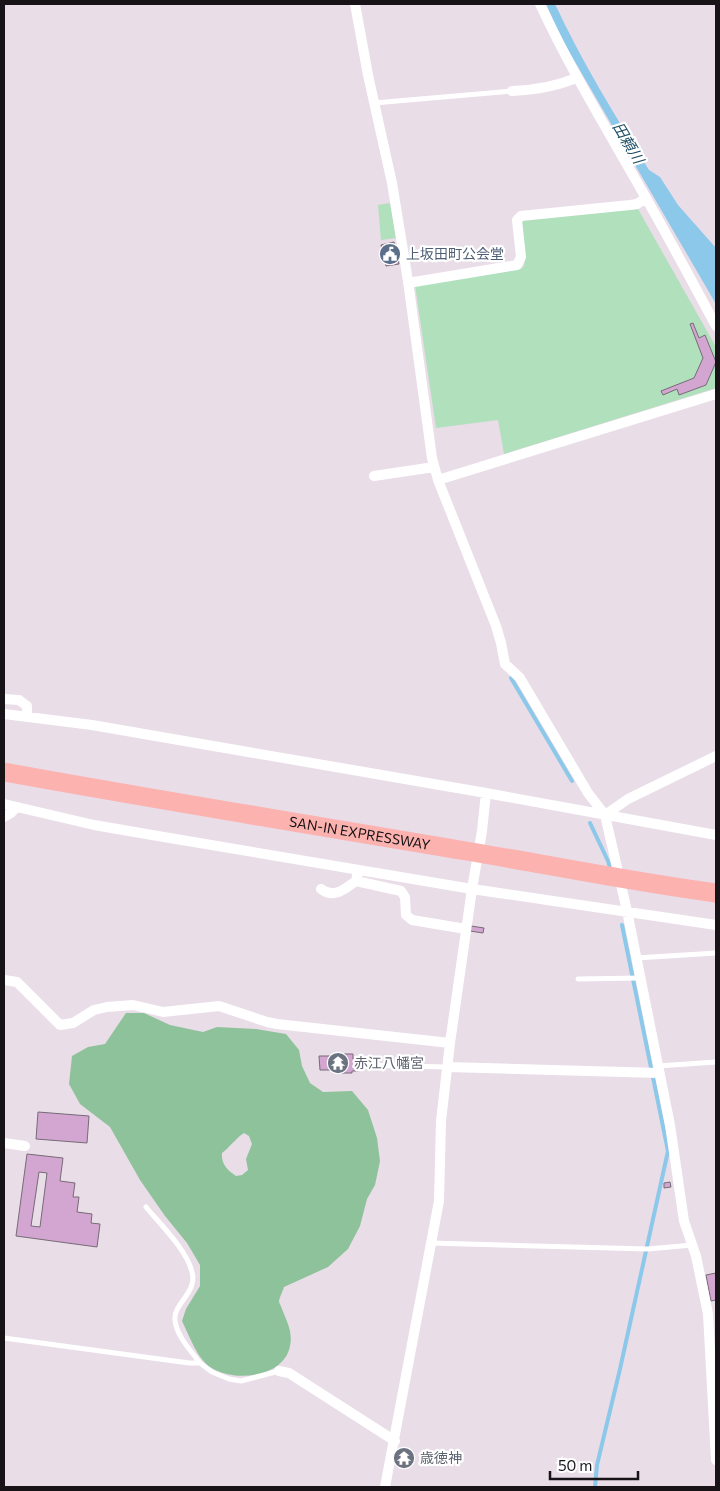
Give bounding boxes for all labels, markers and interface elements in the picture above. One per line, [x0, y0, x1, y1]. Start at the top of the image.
water label: 田頼川 [610, 119, 649, 168]
public building icon: 上坂田町公会堂 [378, 242, 402, 266]
place label: 上坂田町公会堂 [406, 245, 504, 262]
street label: SAN-IN EXPRESSWAY [288, 813, 432, 853]
temple icon: 赤江八幡宮 [326, 1051, 350, 1075]
place label: 赤江八幡宮 [354, 1054, 424, 1071]
temple icon: 歳徳神 [392, 1446, 416, 1470]
scale bar [550, 1448, 638, 1480]
place label: 歳徳神 [420, 1449, 462, 1466]
text: 50 m [558, 1456, 592, 1474]

